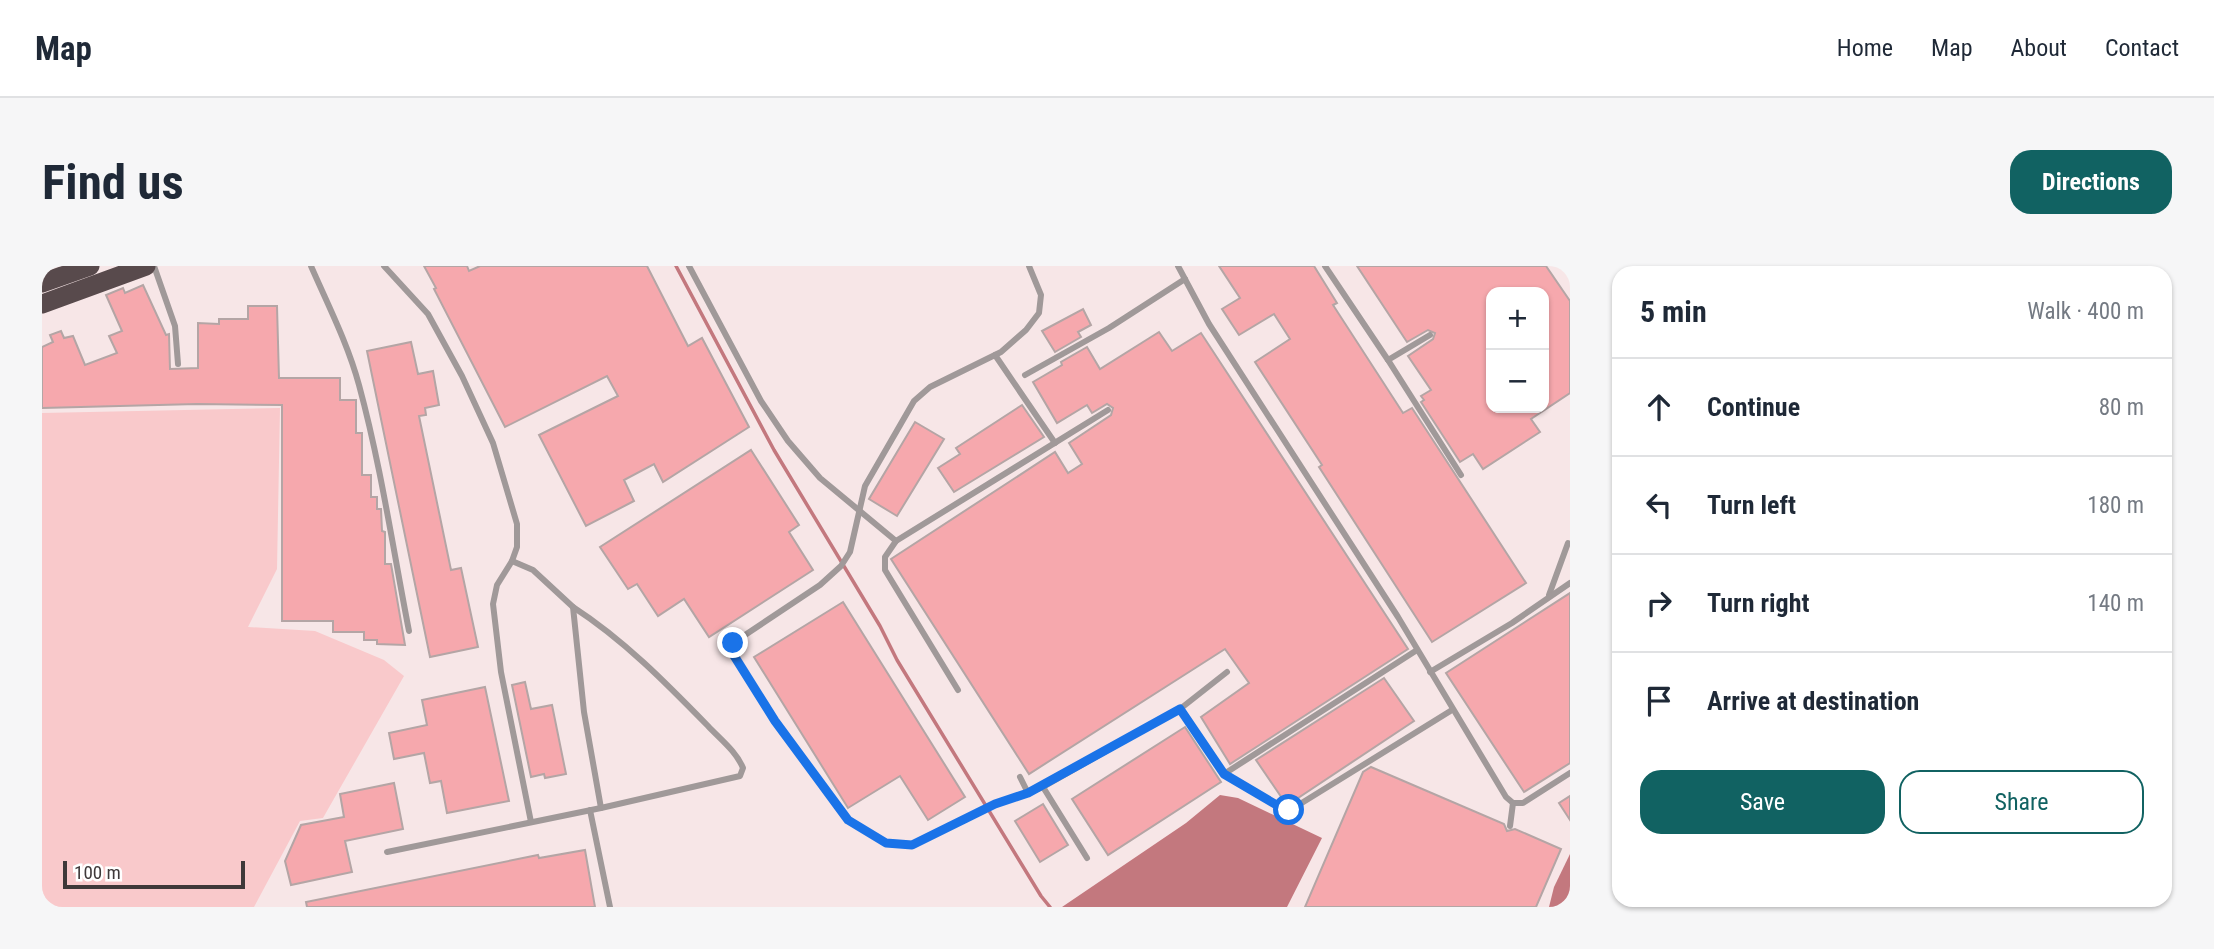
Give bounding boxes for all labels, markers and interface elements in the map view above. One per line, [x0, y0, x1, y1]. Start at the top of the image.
text: Map [35, 29, 92, 68]
text: Home [1837, 34, 1893, 62]
text: Map [1931, 34, 1973, 62]
text: About [2011, 34, 2067, 62]
text: Contact [2105, 34, 2179, 62]
button: Directions [2010, 150, 2172, 214]
text: Find us [42, 154, 184, 211]
map controls [1486, 287, 1549, 413]
button: + [1486, 287, 1549, 350]
text: 5 min [1640, 294, 1707, 329]
text: Walk · 400 m [2027, 298, 2144, 325]
button: − [1486, 350, 1549, 413]
icon: ahead [1640, 388, 1678, 426]
text: Continue [1707, 392, 1800, 422]
text: 80 m [2099, 394, 2144, 421]
icon: left [1640, 486, 1678, 524]
text: Turn left [1707, 490, 1796, 520]
text: 180 m [2087, 492, 2144, 519]
icon: right [1640, 584, 1678, 622]
text: Turn right [1707, 588, 1809, 618]
text: 140 m [2087, 590, 2144, 617]
route end [717, 627, 748, 658]
icon: arrive [1640, 682, 1678, 720]
text: Arrive at destination [1707, 686, 1919, 716]
button: Save [1640, 770, 1885, 834]
button: Share [1899, 770, 2144, 834]
route start [1273, 794, 1304, 825]
scale bar [63, 858, 245, 890]
text: 100 m [74, 861, 121, 884]

